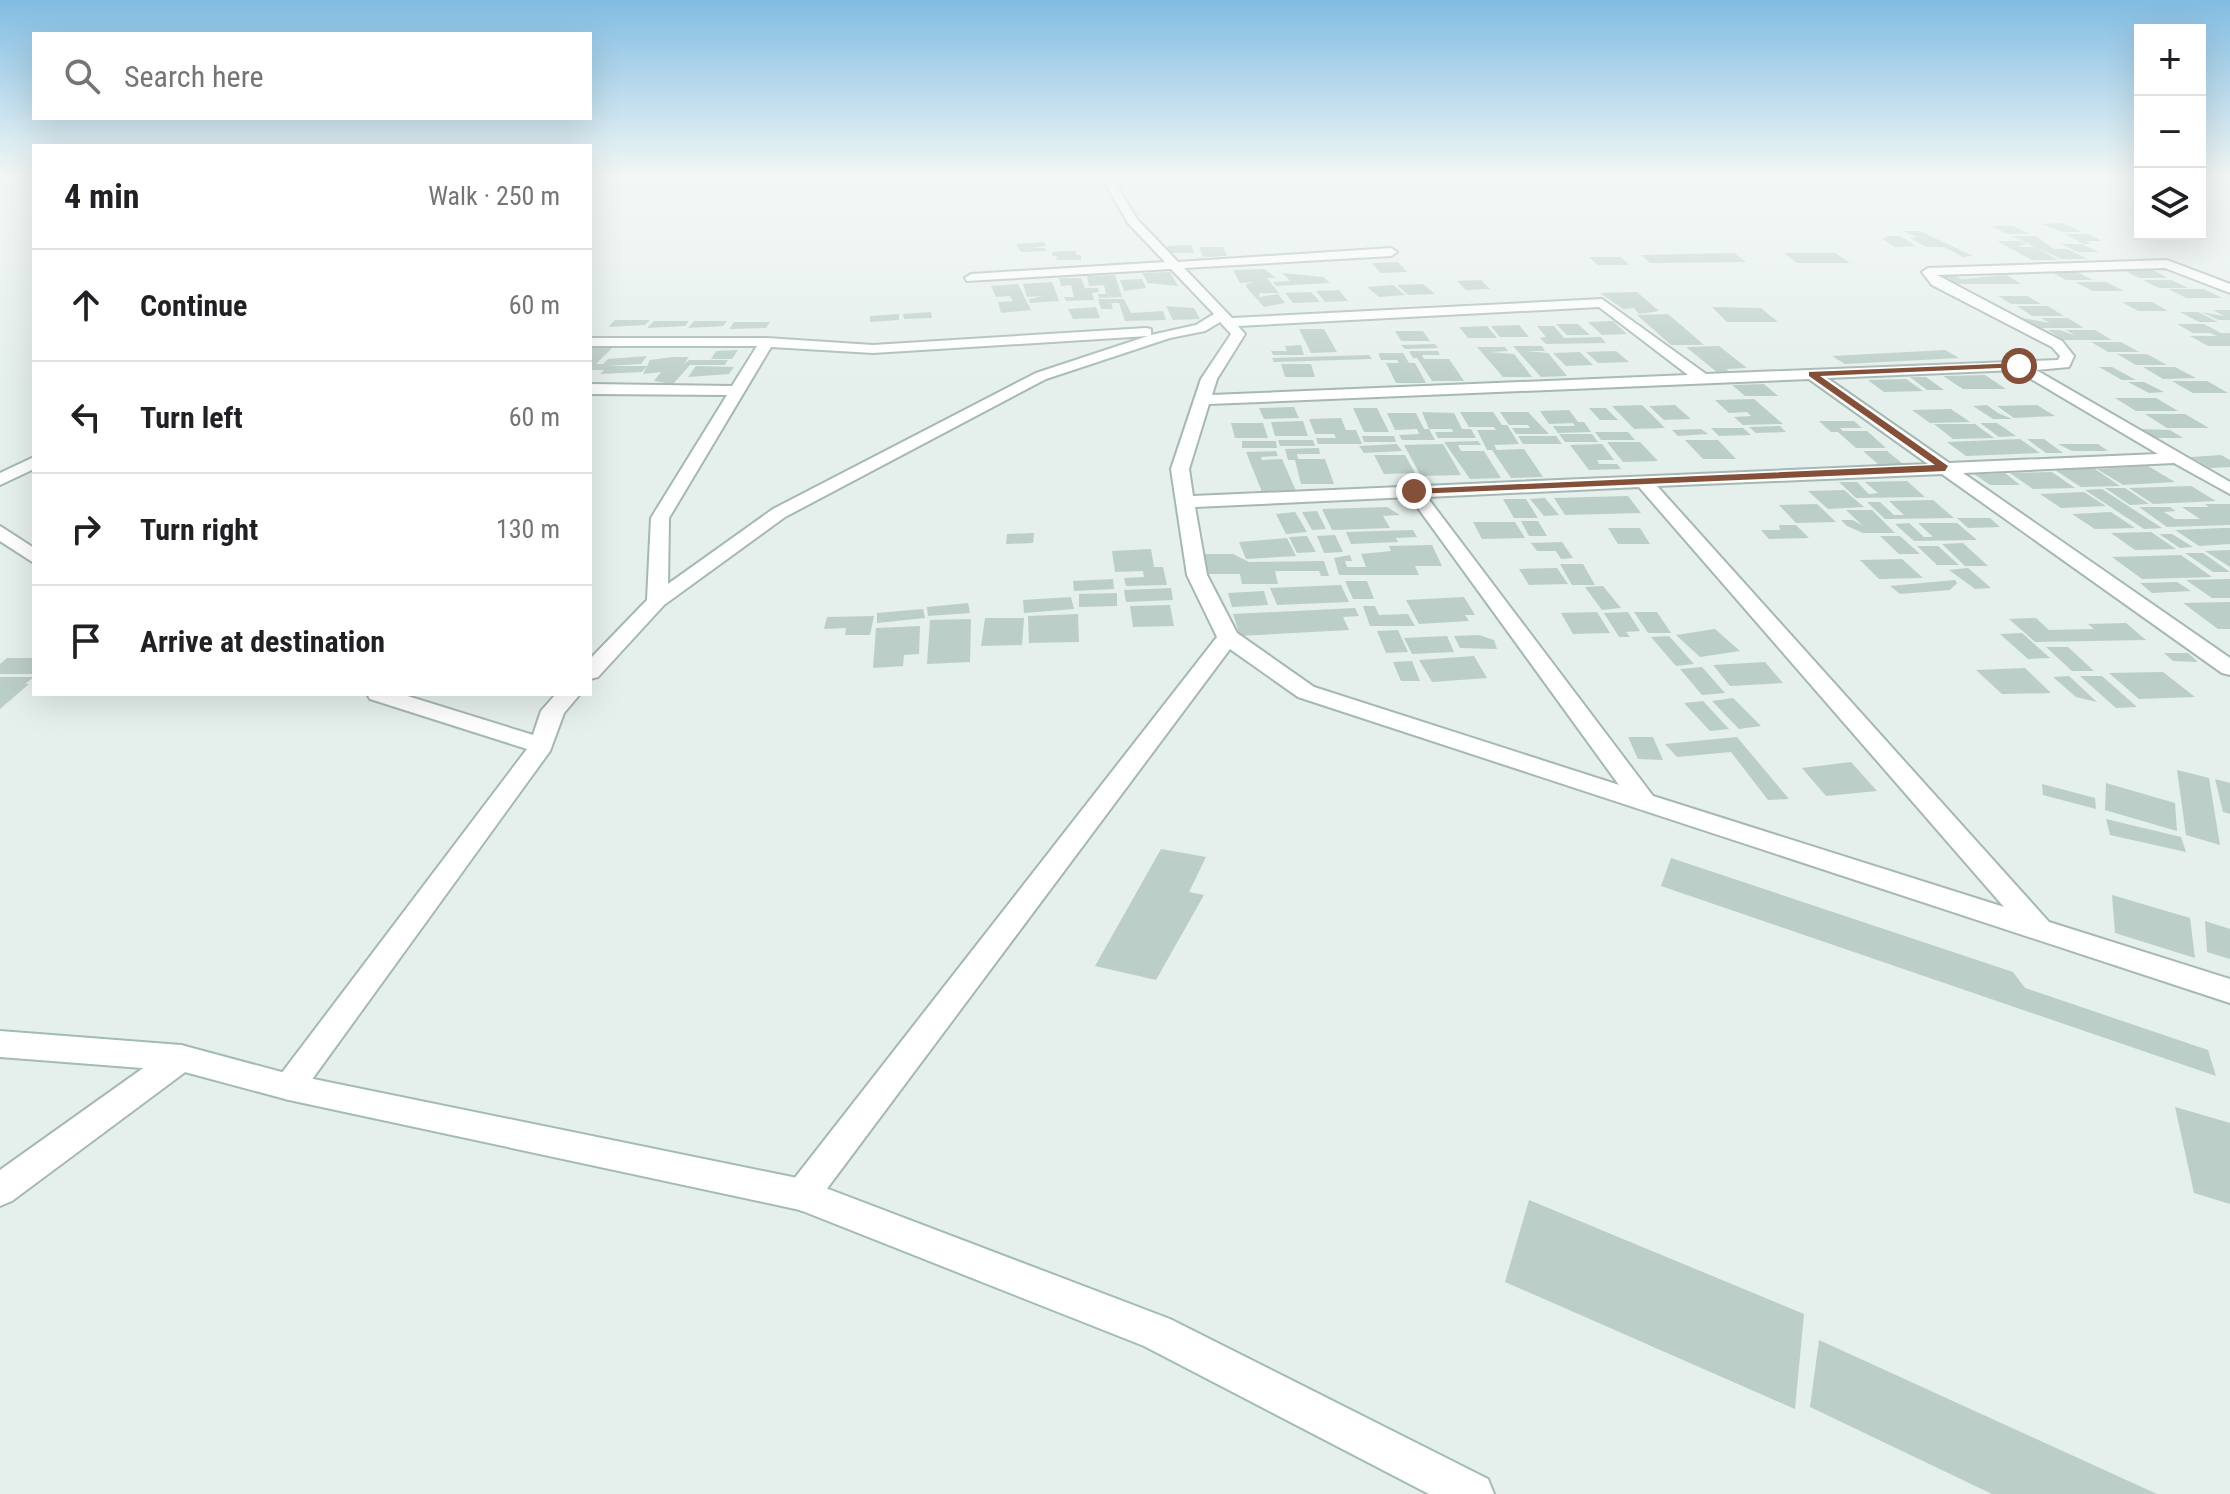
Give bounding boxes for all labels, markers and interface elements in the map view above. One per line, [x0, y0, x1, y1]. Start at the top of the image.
map controls [2134, 24, 2206, 240]
button: + [2134, 24, 2206, 96]
search box [32, 32, 592, 120]
icon: search [60, 54, 104, 98]
text: Search here [124, 59, 264, 94]
button: − [2134, 96, 2206, 168]
button: layers [2134, 168, 2206, 240]
text: 4 min [64, 176, 140, 216]
text: Walk · 250 m [428, 181, 560, 211]
icon: ahead [64, 283, 108, 327]
text: Continue [140, 288, 247, 323]
text: 60 m [509, 290, 560, 320]
route start [2001, 348, 2037, 384]
icon: left [64, 395, 108, 439]
text: Turn left [140, 400, 243, 435]
text: 60 m [509, 402, 560, 432]
route end [1396, 473, 1432, 509]
icon: right [64, 507, 108, 551]
text: Turn right [140, 512, 258, 547]
text: 130 m [496, 514, 560, 544]
icon: arrive [64, 619, 108, 663]
text: Arrive at destination [140, 624, 385, 659]

